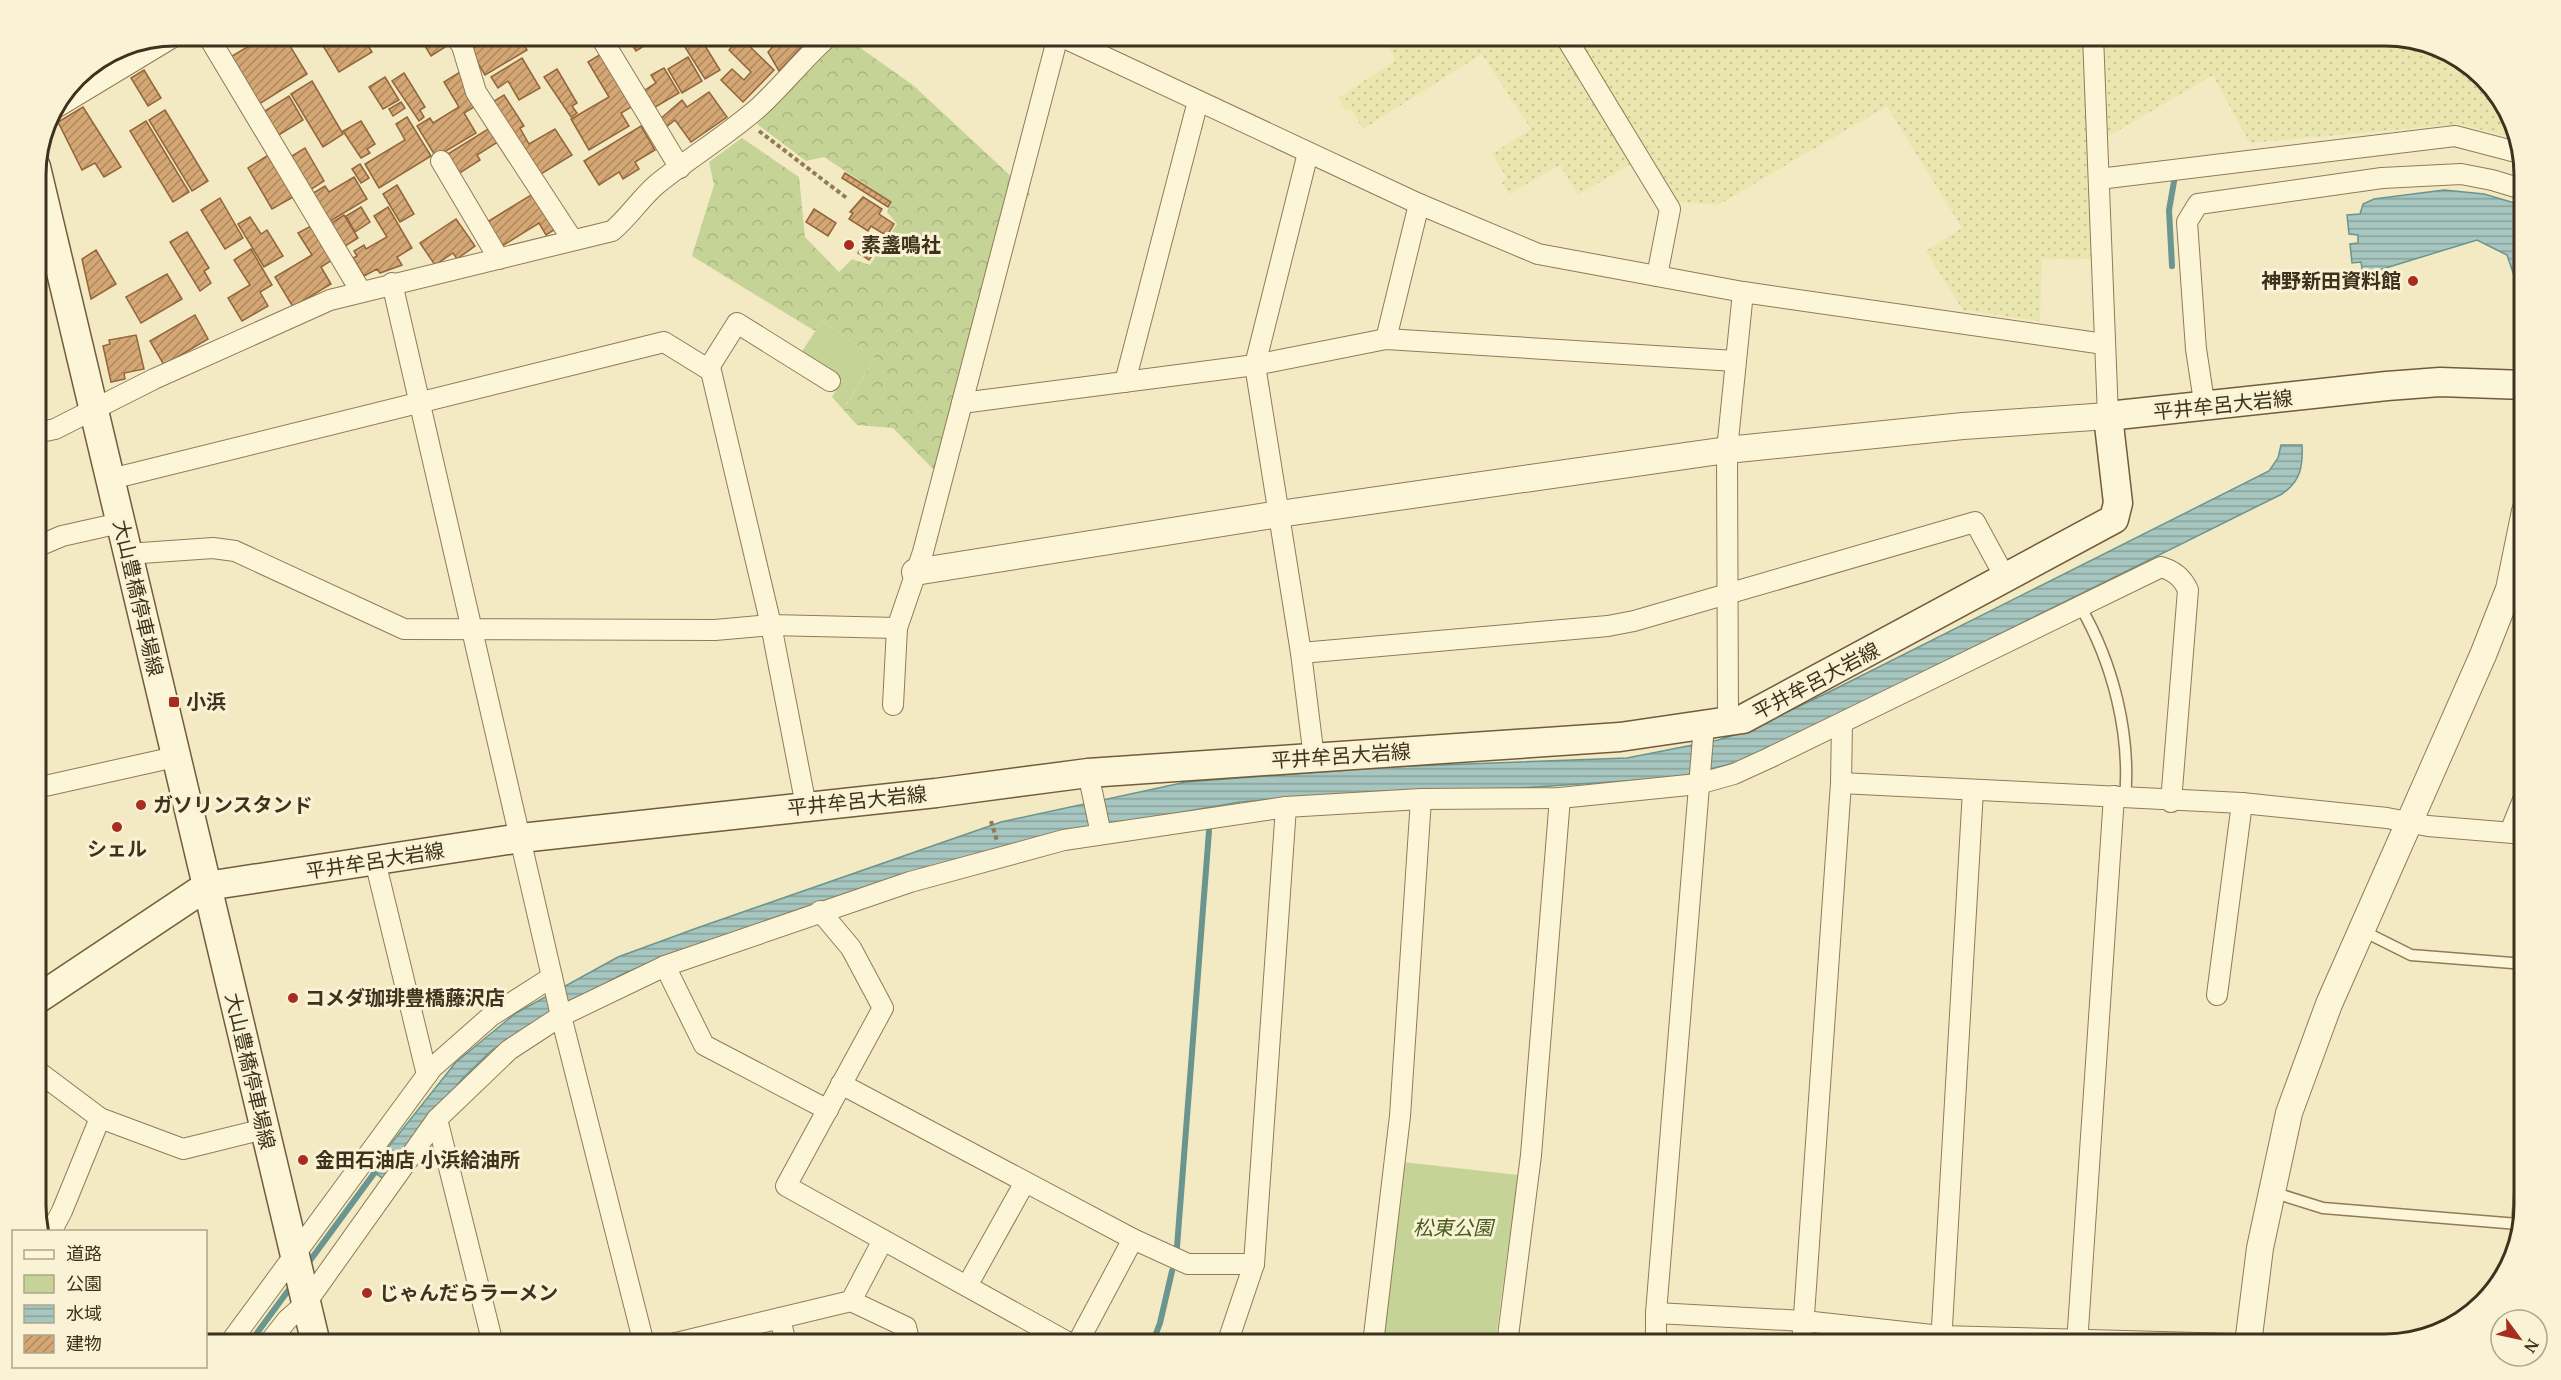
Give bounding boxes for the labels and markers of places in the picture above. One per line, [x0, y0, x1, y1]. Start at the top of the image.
place label: 素盞鳴社 [861, 231, 941, 258]
marker: 素盞鳴社 [842, 238, 856, 252]
place label: 神野新田資料館 [2261, 267, 2401, 294]
marker: 神野新田資料館 [2406, 274, 2420, 288]
place label: 小浜 [186, 688, 226, 715]
marker: 小浜 [167, 695, 181, 709]
place label: ガソリンスタンド [153, 791, 313, 818]
marker: ガソリンスタンド [134, 798, 148, 812]
marker: シェル [110, 820, 124, 834]
place label: シェル [87, 835, 147, 862]
place label: コメダ珈琲豊橋藤沢店 [305, 984, 505, 1011]
marker: コメダ珈琲豊橋藤沢店 [286, 991, 300, 1005]
place label: 金田石油店 小浜給油所 [315, 1146, 520, 1173]
marker: 金田石油店 小浜給油所 [296, 1153, 310, 1167]
place label: じゃんだらラーメン [379, 1279, 558, 1306]
marker: じゃんだらラーメン [360, 1286, 374, 1300]

